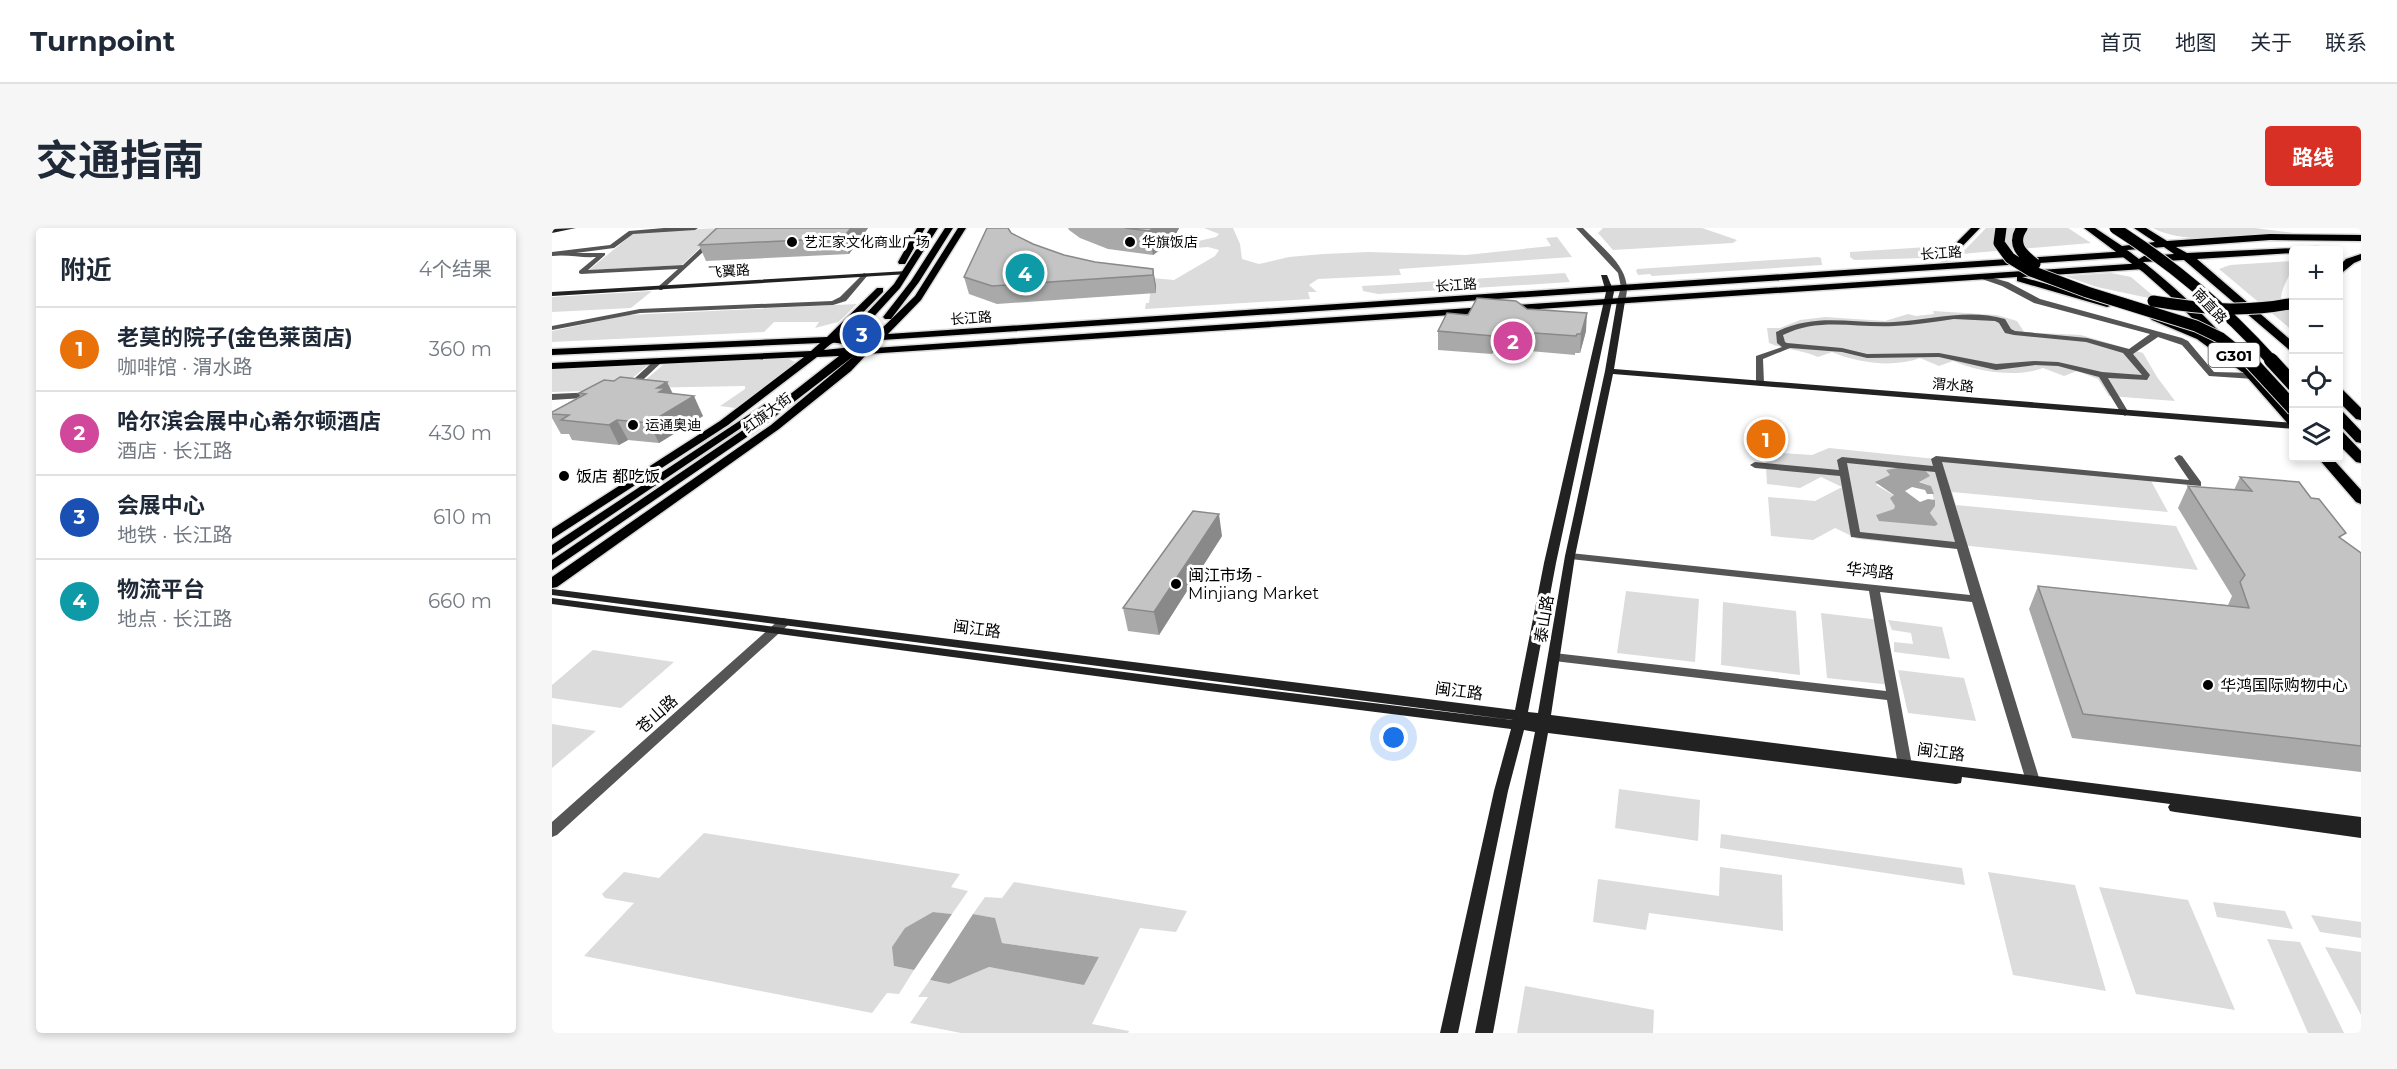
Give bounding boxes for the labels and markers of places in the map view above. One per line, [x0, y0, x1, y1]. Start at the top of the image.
place label: 艺汇家文化商业广场 [804, 233, 930, 251]
place label: 华旗饭店 [1142, 233, 1198, 251]
marker: 艺汇家文化商业广场 [785, 235, 799, 249]
marker: 华旗饭店 [1123, 235, 1137, 249]
pin: 4 [1006, 250, 1044, 296]
pin: 3 [842, 312, 882, 356]
pin: 2 [1494, 318, 1532, 364]
place label: 运通奥迪 [645, 416, 701, 434]
pin: 1 [1746, 416, 1786, 462]
marker: 运通奥迪 [626, 418, 640, 432]
place label: 饭店 都吃饭 [576, 467, 660, 486]
marker: 饭店 都吃饭 [557, 469, 571, 483]
place label: 闽江市场 - Minjiang Market [1188, 566, 1319, 603]
marker: 闽江市场 - Minjiang Market [1169, 577, 1183, 591]
place label: 华鸿国际购物中心 [2220, 676, 2348, 695]
marker: 华鸿国际购物中心 [2201, 678, 2215, 692]

